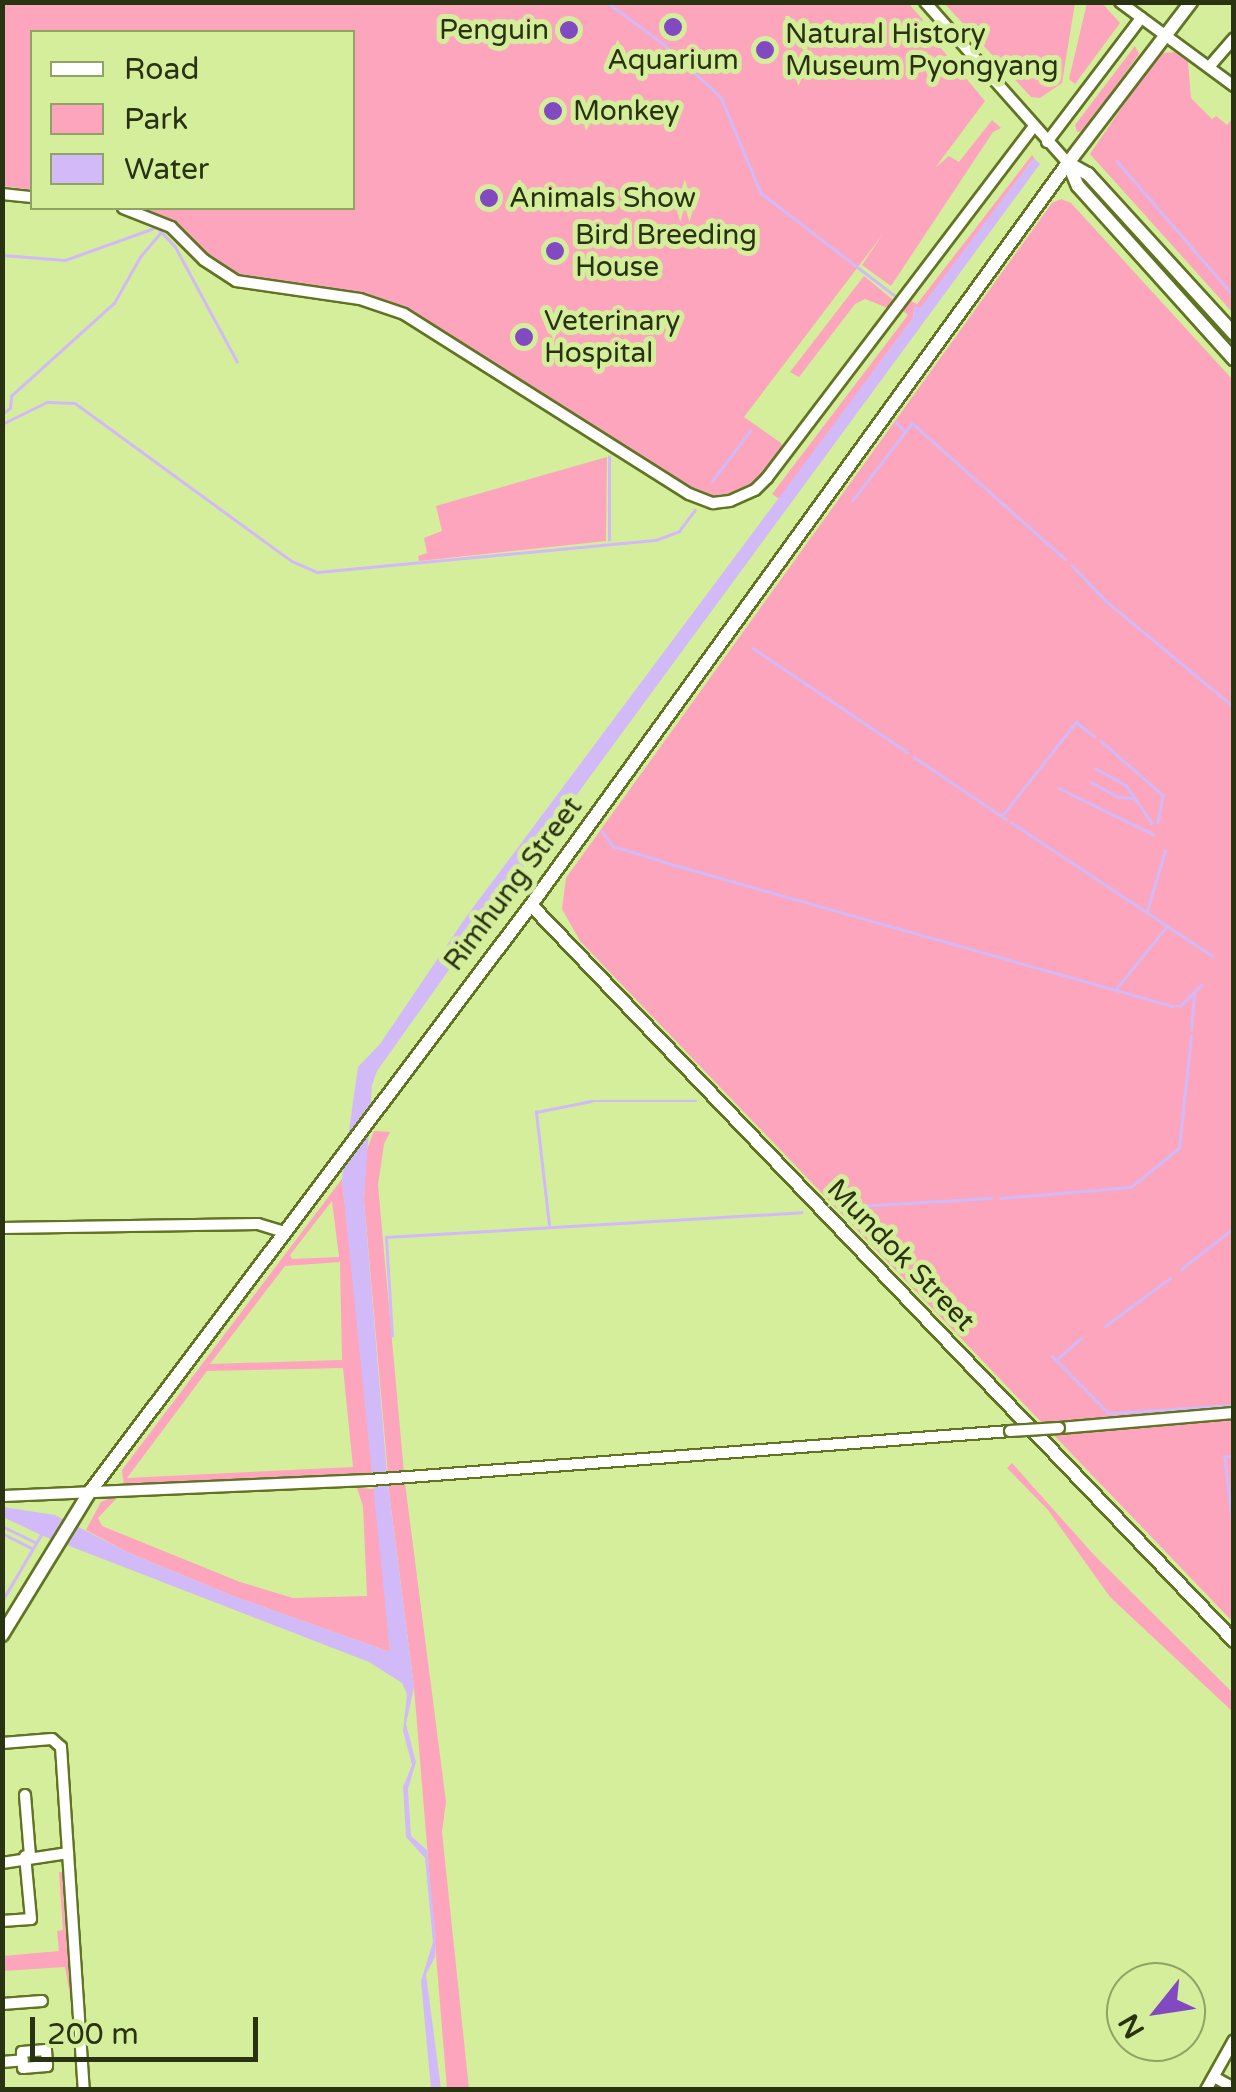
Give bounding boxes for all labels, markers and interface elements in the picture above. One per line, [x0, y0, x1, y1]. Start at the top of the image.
place label: Penguin [439, 13, 549, 47]
marker: Aquarium [662, 16, 684, 38]
place label: Natural History Museum Pyongyang [785, 17, 1059, 83]
marker: Penguin [558, 19, 580, 41]
legend [30, 30, 355, 210]
marker: Natural History Museum Pyongyang [754, 39, 776, 61]
place label: Aquarium [607, 43, 739, 77]
text: Road [124, 51, 199, 88]
place label: Monkey [573, 94, 679, 128]
marker: Monkey [542, 100, 564, 122]
text: Park [124, 101, 188, 138]
text: Water [124, 151, 209, 188]
place label: Animals Show [509, 181, 696, 215]
marker: Animals Show [478, 187, 500, 209]
place label: Bird Breeding House [575, 218, 757, 284]
marker: Bird Breeding House [544, 240, 566, 262]
place label: Veterinary Hospital [544, 304, 680, 370]
marker: Veterinary Hospital [513, 326, 535, 348]
street label: Rimhung Street [437, 791, 589, 977]
street label: Mundok Street [820, 1172, 982, 1338]
north arrow [1106, 1962, 1206, 2062]
scale bar [35, 1997, 262, 2059]
text: N [1111, 2008, 1152, 2044]
text: 200 m [47, 2016, 139, 2053]

